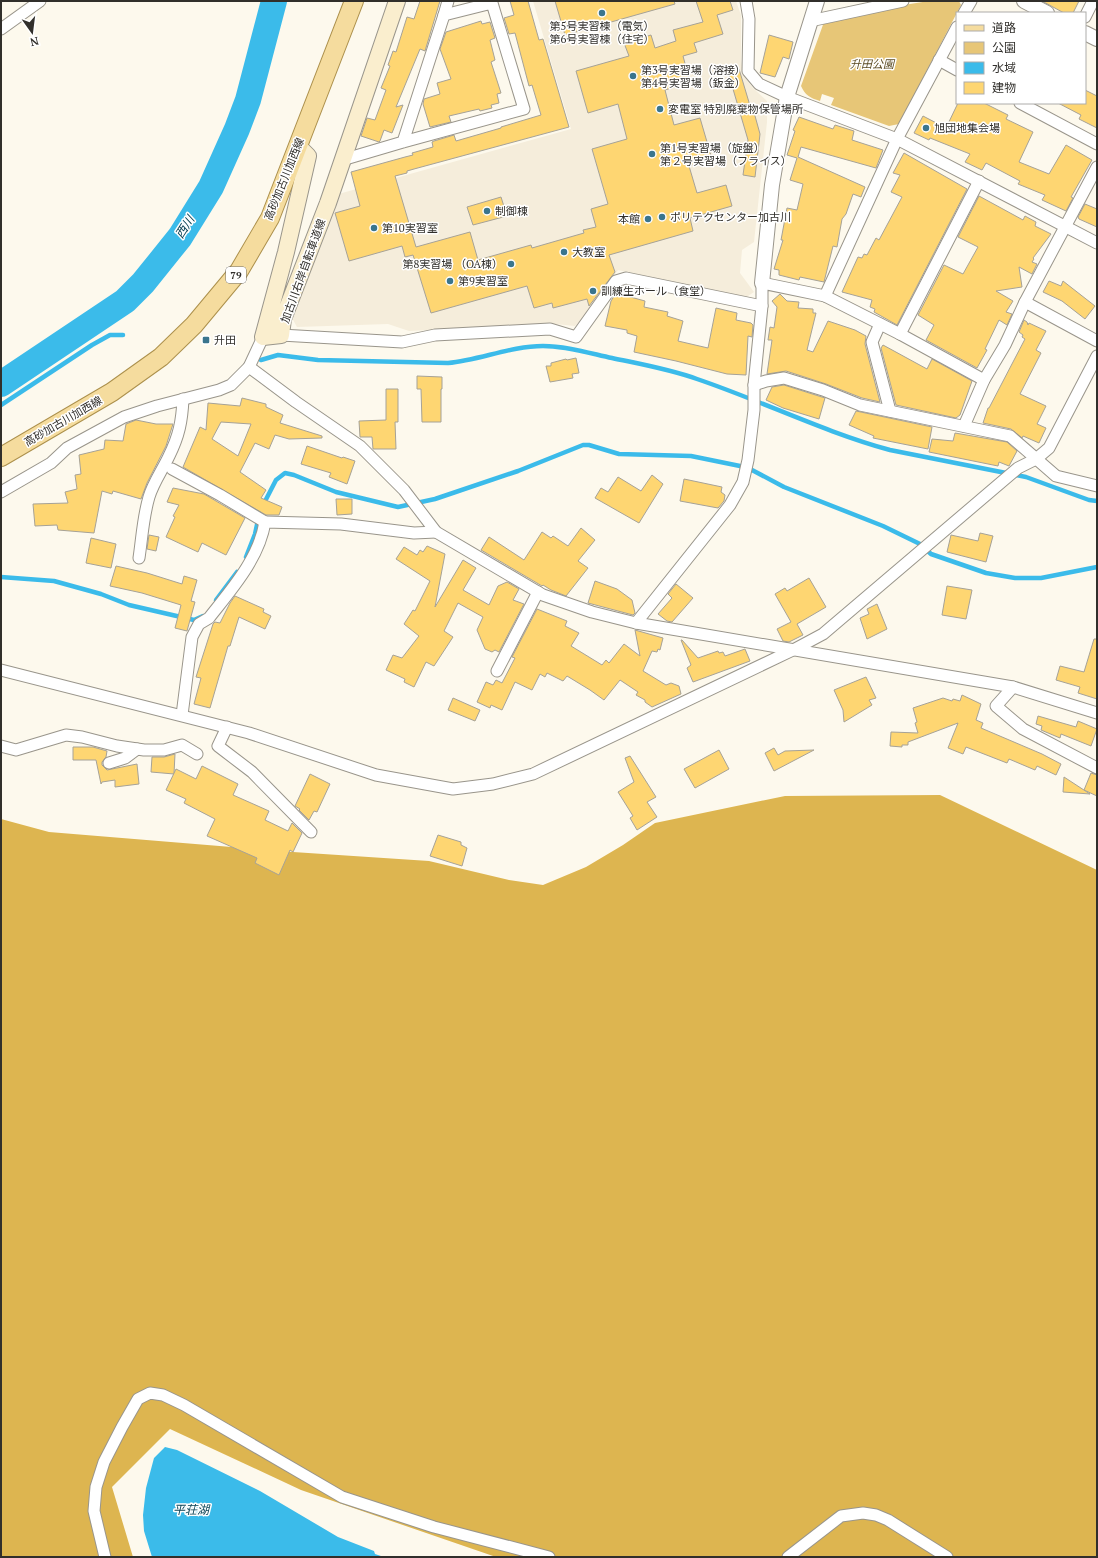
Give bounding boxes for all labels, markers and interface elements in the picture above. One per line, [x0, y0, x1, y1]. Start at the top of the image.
marker: 第5号実習棟（電気） 第6号実習棟（住宅） [597, 8, 607, 18]
north arrow [12, 12, 52, 52]
legend [956, 12, 1086, 104]
place label: 第5号実習棟（電気） 第6号実習棟（住宅） [550, 19, 654, 46]
text: 道路 [992, 20, 1016, 35]
text: N [28, 34, 40, 50]
text: 公園 [992, 40, 1016, 55]
park label: 升田公園 [850, 57, 896, 71]
text: 水域 [992, 60, 1016, 75]
place label: 第3号実習場（溶接） 第4号実習場（鈑金） [641, 63, 746, 90]
marker: 第3号実習場（溶接） 第4号実習場（鈑金） [628, 71, 638, 81]
text: 建物 [992, 80, 1016, 95]
place label: 変電室 特別廃棄物保管場所 [668, 102, 804, 116]
marker: 変電室 特別廃棄物保管場所 [655, 104, 665, 114]
place label: 旭団地集会場 [934, 121, 1000, 135]
marker: 旭団地集会場 [921, 123, 931, 133]
street label: 高砂加古川加西線 [261, 136, 307, 222]
place label: 第1号実習場（旋盤） 第２号実習場（フライス） [660, 141, 792, 168]
marker: 第1号実習場（旋盤） 第２号実習場（フライス） [647, 149, 657, 159]
place label: 制御棟 [495, 204, 528, 218]
marker: 制御棟 [482, 206, 492, 216]
place label: ポリテクセンター加古川 [670, 210, 791, 224]
water label: 西川 [172, 211, 198, 241]
place label: 本館 [618, 212, 640, 226]
marker: ポリテクセンター加古川 [657, 212, 667, 222]
marker: 本館 [643, 214, 653, 224]
street label: 加古川右岸自転車道線 [278, 217, 328, 325]
place label: 第10実習室 [382, 221, 438, 235]
marker: 第10実習室 [369, 223, 379, 233]
place label: 大教室 [572, 245, 605, 259]
marker: 大教室 [559, 247, 569, 257]
place label: 第8実習場 （OA棟） [402, 257, 503, 271]
marker: 第8実習場 （OA棟） [506, 259, 516, 269]
road number: 79 [226, 267, 246, 283]
place label: 第9実習室 [458, 274, 508, 288]
marker: 第9実習室 [445, 276, 455, 286]
place label: 訓練生ホール（食堂） [601, 284, 711, 298]
marker: 訓練生ホール（食堂） [588, 286, 598, 296]
place label: 升田 [214, 333, 236, 347]
marker: 升田 [201, 335, 211, 345]
street label: 高砂加古川加西線 [21, 393, 105, 449]
water label: 平荘湖 [173, 1502, 211, 1517]

